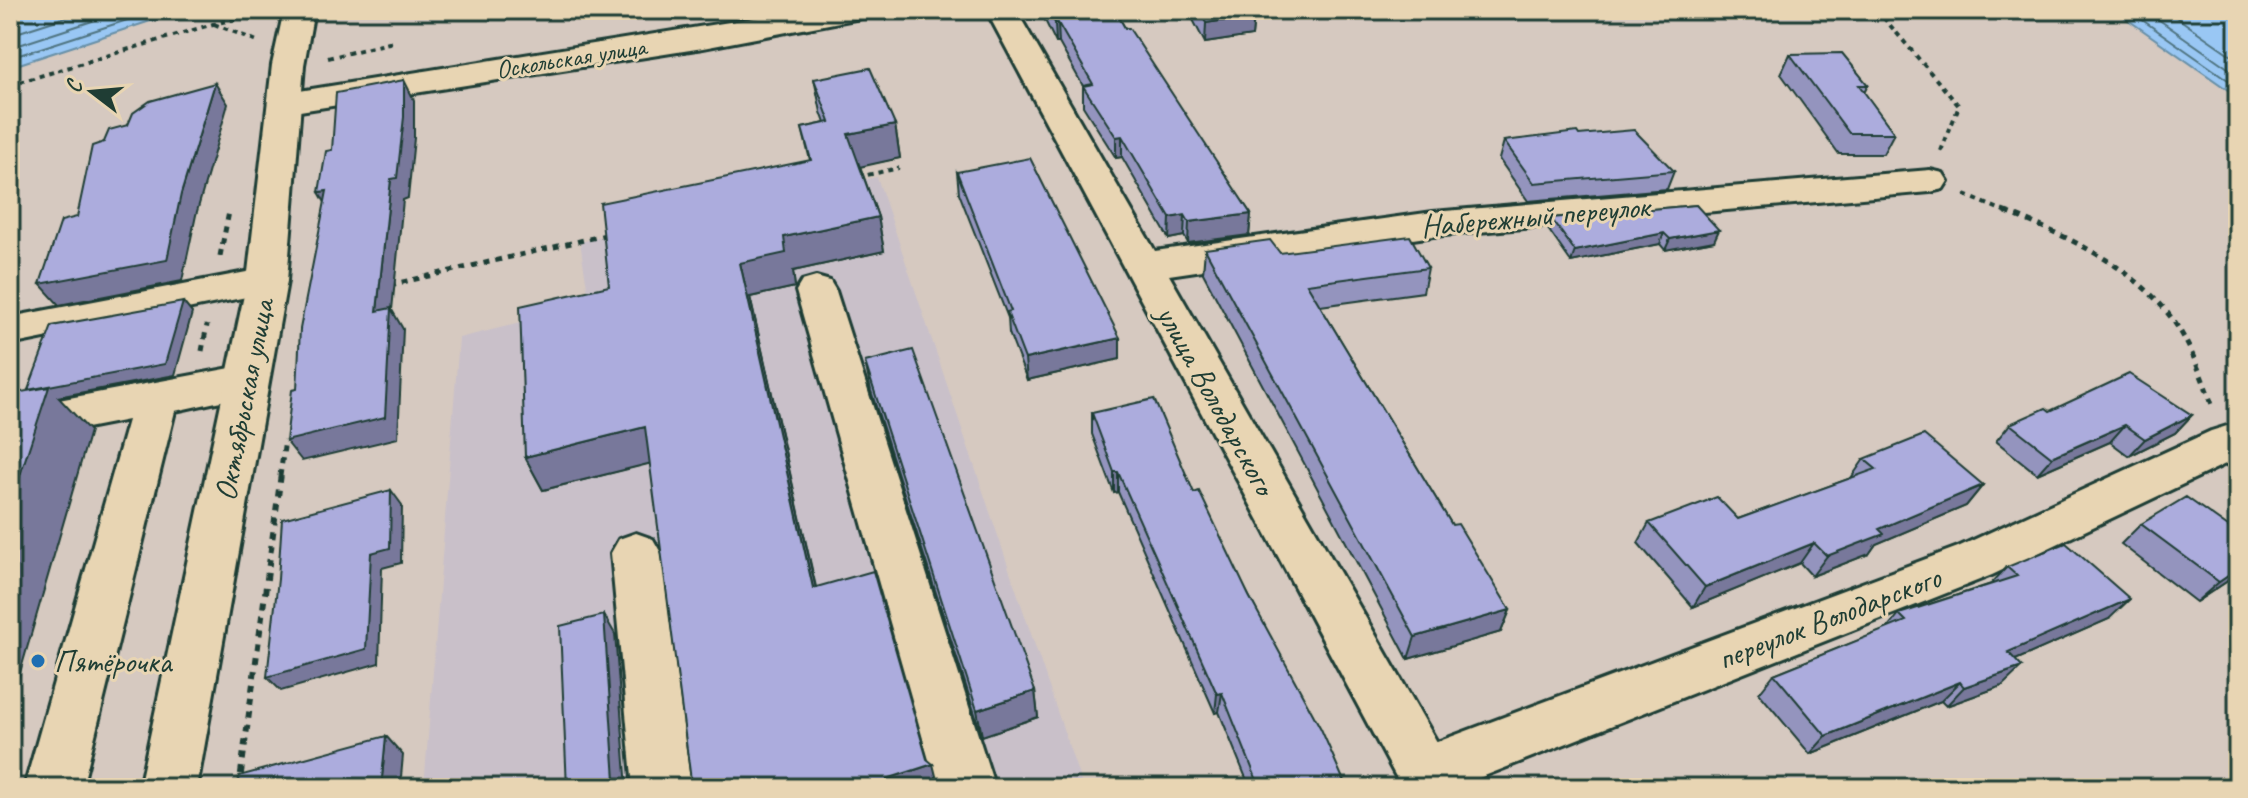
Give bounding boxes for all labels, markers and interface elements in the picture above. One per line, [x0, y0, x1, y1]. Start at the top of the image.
street label: Оскольская улица [494, 30, 651, 86]
north arrow [52, 52, 132, 132]
text: С [59, 75, 90, 96]
street label: Набережный переулок [1419, 185, 1654, 246]
street label: Октябрьская улица [204, 293, 284, 504]
street label: улица Володарского [1146, 296, 1287, 505]
street label: переулок Володарского [1712, 556, 1948, 679]
place label: Пятёрочка [54, 641, 173, 682]
marker: Пятёрочка [29, 652, 47, 670]

